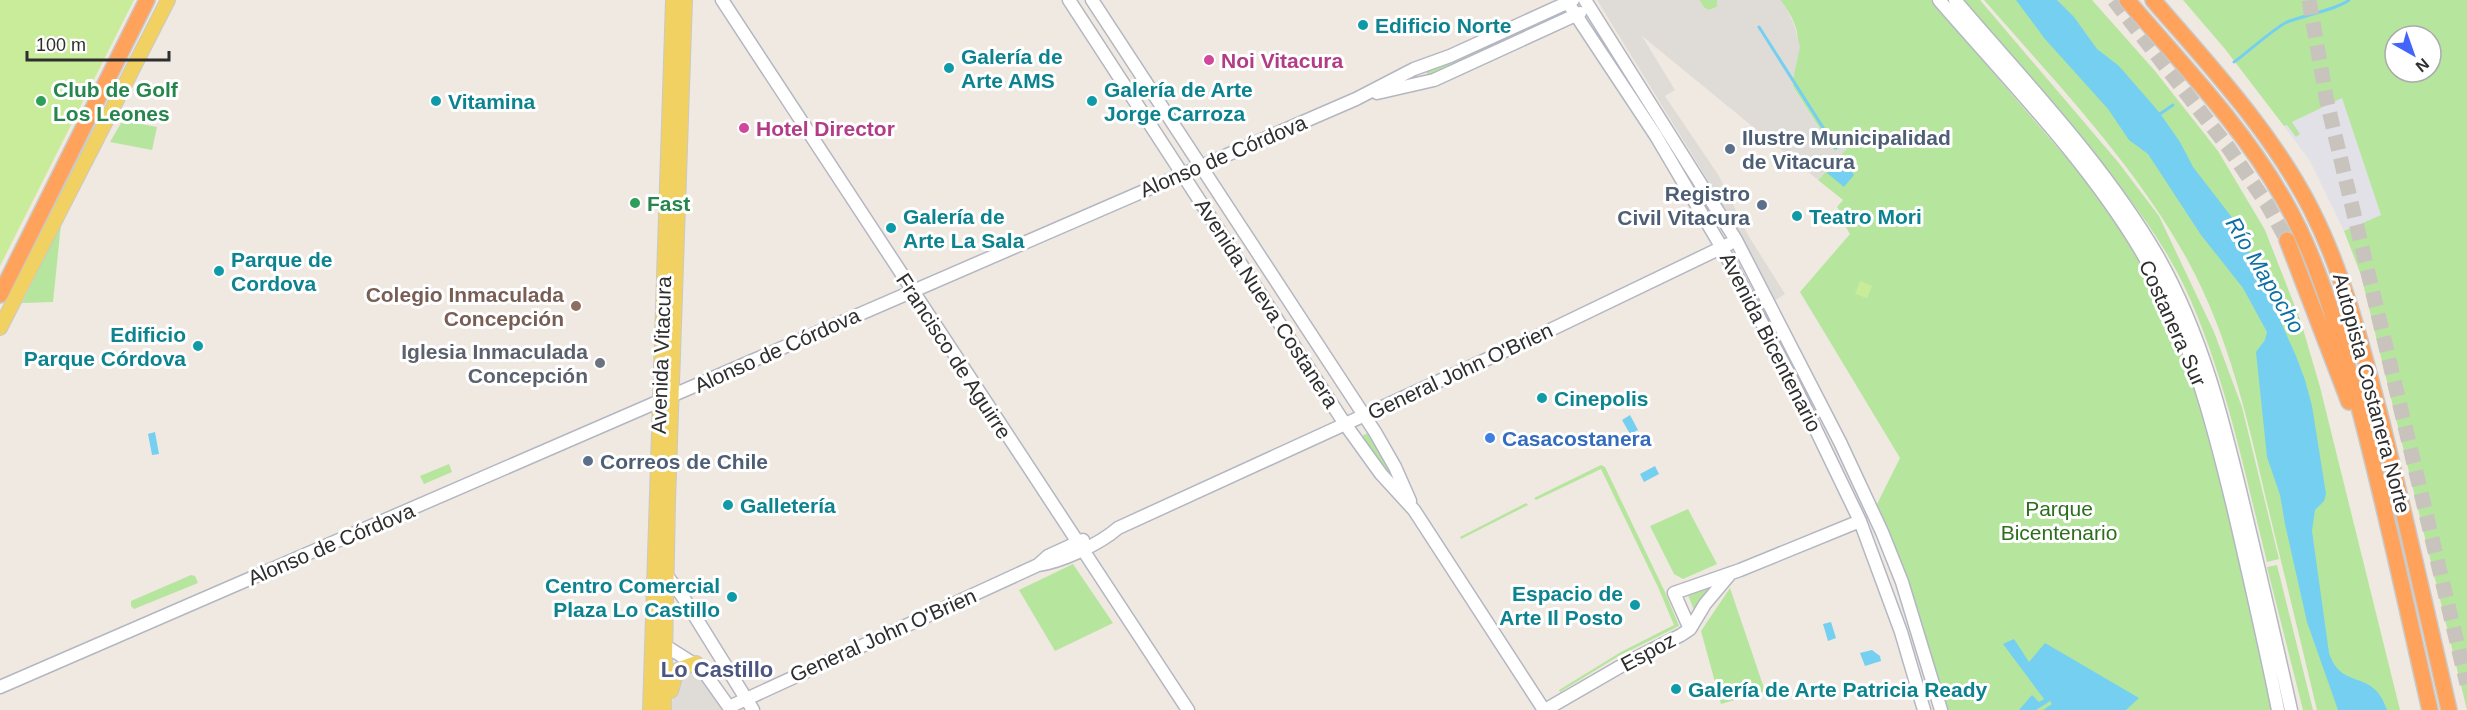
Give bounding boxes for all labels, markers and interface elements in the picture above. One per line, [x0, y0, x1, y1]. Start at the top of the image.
place label: Edificio Norte [1375, 14, 1512, 37]
marker: Edificio Norte [1356, 18, 1370, 32]
scale bar [27, 24, 170, 62]
north arrow [2383, 24, 2443, 84]
text: 100 m [36, 35, 86, 55]
place label: Galería de Arte AMS [961, 45, 1063, 92]
place label: Noi Vitacura [1221, 49, 1343, 72]
marker: Noi Vitacura [1202, 53, 1216, 67]
text: N [2412, 55, 2432, 75]
marker: Galería de Arte AMS [942, 61, 956, 75]
place label: Club de Golf Los Leones [53, 78, 179, 125]
place label: Galería de Arte Jorge Carroza [1104, 78, 1253, 125]
place label: Vitamina [448, 90, 535, 113]
marker: Club de Golf Los Leones [34, 94, 48, 108]
marker: Vitamina [429, 94, 443, 108]
marker: Galería de Arte Jorge Carroza [1085, 94, 1099, 108]
street label: Alonso de Córdova [1136, 110, 1310, 201]
place label: Hotel Director [756, 117, 895, 140]
marker: Hotel Director [737, 121, 751, 135]
place label: Ilustre Municipalidad de Vitacura [1742, 126, 1951, 173]
marker: Ilustre Municipalidad de Vitacura [1723, 142, 1737, 156]
place label: Registro Civil Vitacura [1617, 182, 1750, 229]
place label: Fast [647, 192, 690, 215]
street label: Avenida Nueva Costanera [1191, 194, 1343, 412]
marker: Fast [628, 196, 642, 210]
marker: Registro Civil Vitacura [1755, 198, 1769, 212]
place label: Galería de Arte La Sala [903, 205, 1025, 252]
place label: Teatro Mori [1809, 205, 1922, 228]
marker: Teatro Mori [1790, 209, 1804, 223]
water label: Río Mapocho [2221, 212, 2309, 338]
marker: Galería de Arte La Sala [884, 221, 898, 235]
place label: Parque de Cordova [231, 248, 333, 295]
street label: Avenida Bicentenario [1716, 249, 1826, 435]
street label: Costanera Sur [2135, 256, 2211, 390]
marker: Parque de Cordova [212, 264, 226, 278]
street label: Francisco de Aguirre [892, 269, 1016, 443]
street label: Autopista Costanera Norte [2329, 271, 2415, 515]
street label: Avenida Vitacura [647, 275, 675, 434]
place label: Colegio Inmaculada Concepción [366, 283, 564, 330]
marker: Colegio Inmaculada Concepción [569, 299, 583, 313]
street label: Alonso de Córdova [691, 303, 864, 397]
street label: General John O'Brien [1364, 318, 1556, 424]
place label: Edificio Parque Córdova [24, 323, 186, 370]
marker: Edificio Parque Córdova [191, 339, 205, 353]
place label: Iglesia Inmaculada Concepción [401, 340, 588, 387]
marker: Iglesia Inmaculada Concepción [593, 356, 607, 370]
place label: Cinepolis [1554, 387, 1649, 410]
marker: Cinepolis [1535, 391, 1549, 405]
place label: Casacostanera [1502, 427, 1652, 450]
marker: Casacostanera [1483, 431, 1497, 445]
place label: Correos de Chile [600, 450, 768, 473]
marker: Correos de Chile [581, 454, 595, 468]
place label: Galletería [740, 494, 836, 517]
park label: Parque Bicentenario [2001, 497, 2117, 544]
street label: Alonso de Córdova [244, 498, 418, 589]
marker: Galletería [721, 498, 735, 512]
place label: Centro Comercial Plaza Lo Castillo [545, 574, 720, 621]
place label: Espacio de Arte Il Posto [1499, 582, 1623, 629]
street label: General John O'Brien [786, 584, 980, 686]
marker: Centro Comercial Plaza Lo Castillo [725, 590, 739, 604]
marker: Espacio de Arte Il Posto [1628, 598, 1642, 612]
street label: Espoz [1617, 628, 1679, 676]
district label: Lo Castillo [661, 657, 773, 682]
place label: Galería de Arte Patricia Ready [1688, 678, 1988, 701]
marker: Galería de Arte Patricia Ready [1669, 682, 1683, 696]

